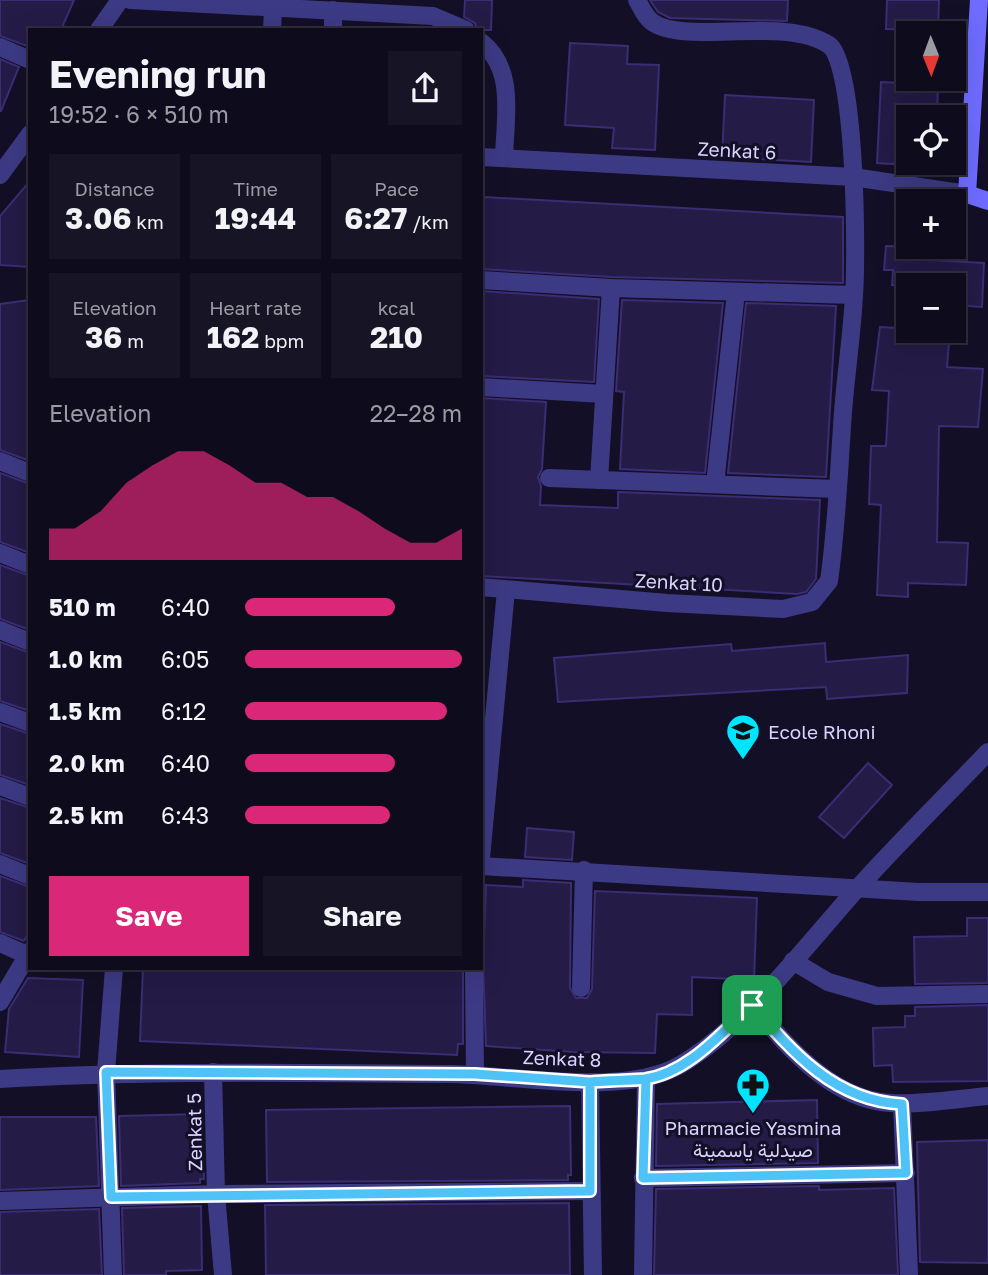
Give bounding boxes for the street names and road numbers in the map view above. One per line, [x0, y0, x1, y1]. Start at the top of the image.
street label: Zenkat 6 [697, 136, 777, 164]
street label: Zenkat 10 [634, 568, 724, 596]
street label: Zenkat 8 [522, 1045, 602, 1071]
street label: Zenkat 5 [182, 1093, 206, 1171]

